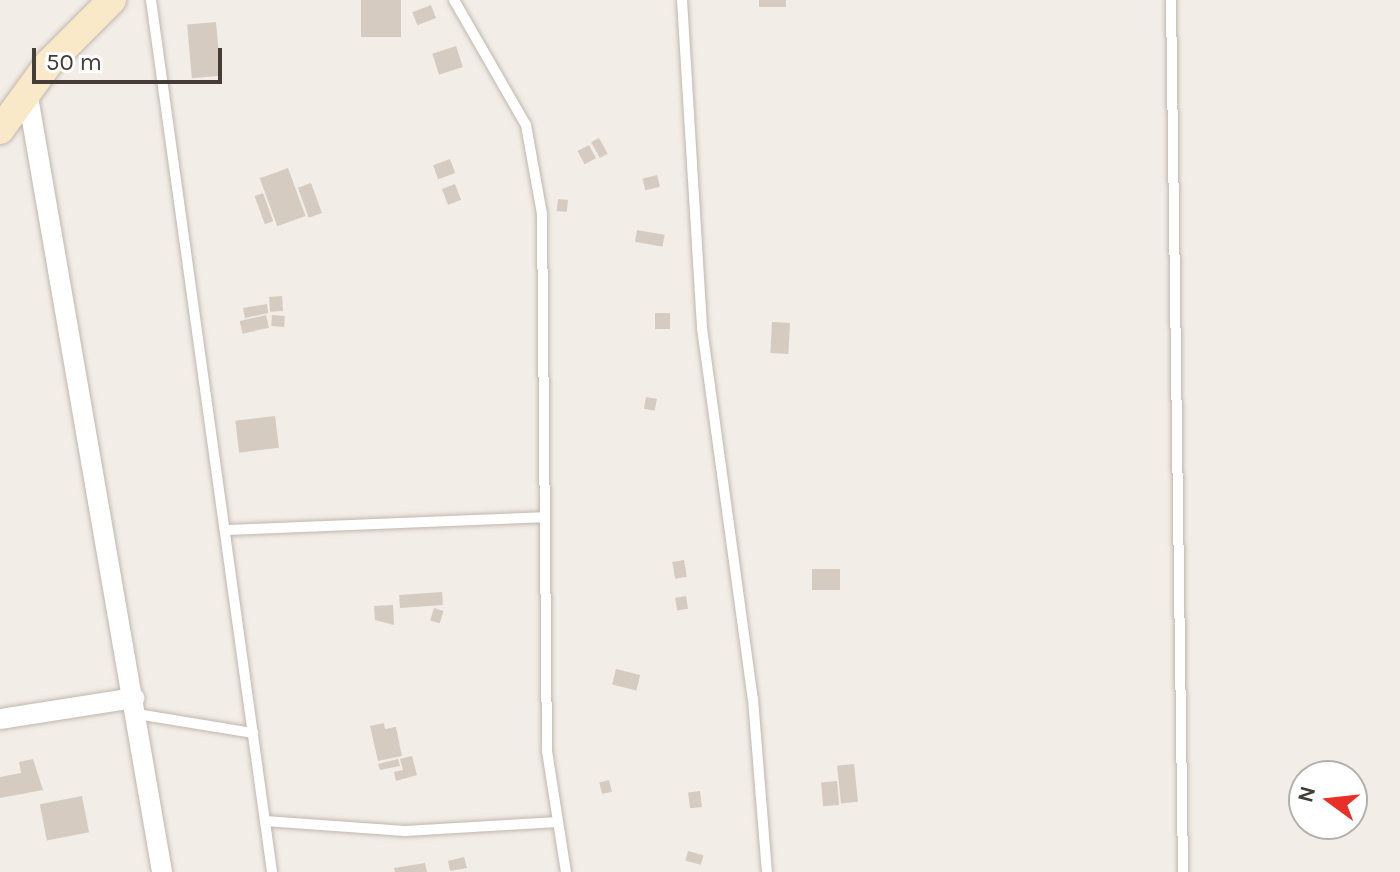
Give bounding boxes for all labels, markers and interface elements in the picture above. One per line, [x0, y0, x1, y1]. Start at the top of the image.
scale bar [36, 32, 226, 82]
text: 50 m [46, 48, 102, 76]
north arrow [1288, 760, 1368, 840]
text: N [1292, 783, 1321, 805]

